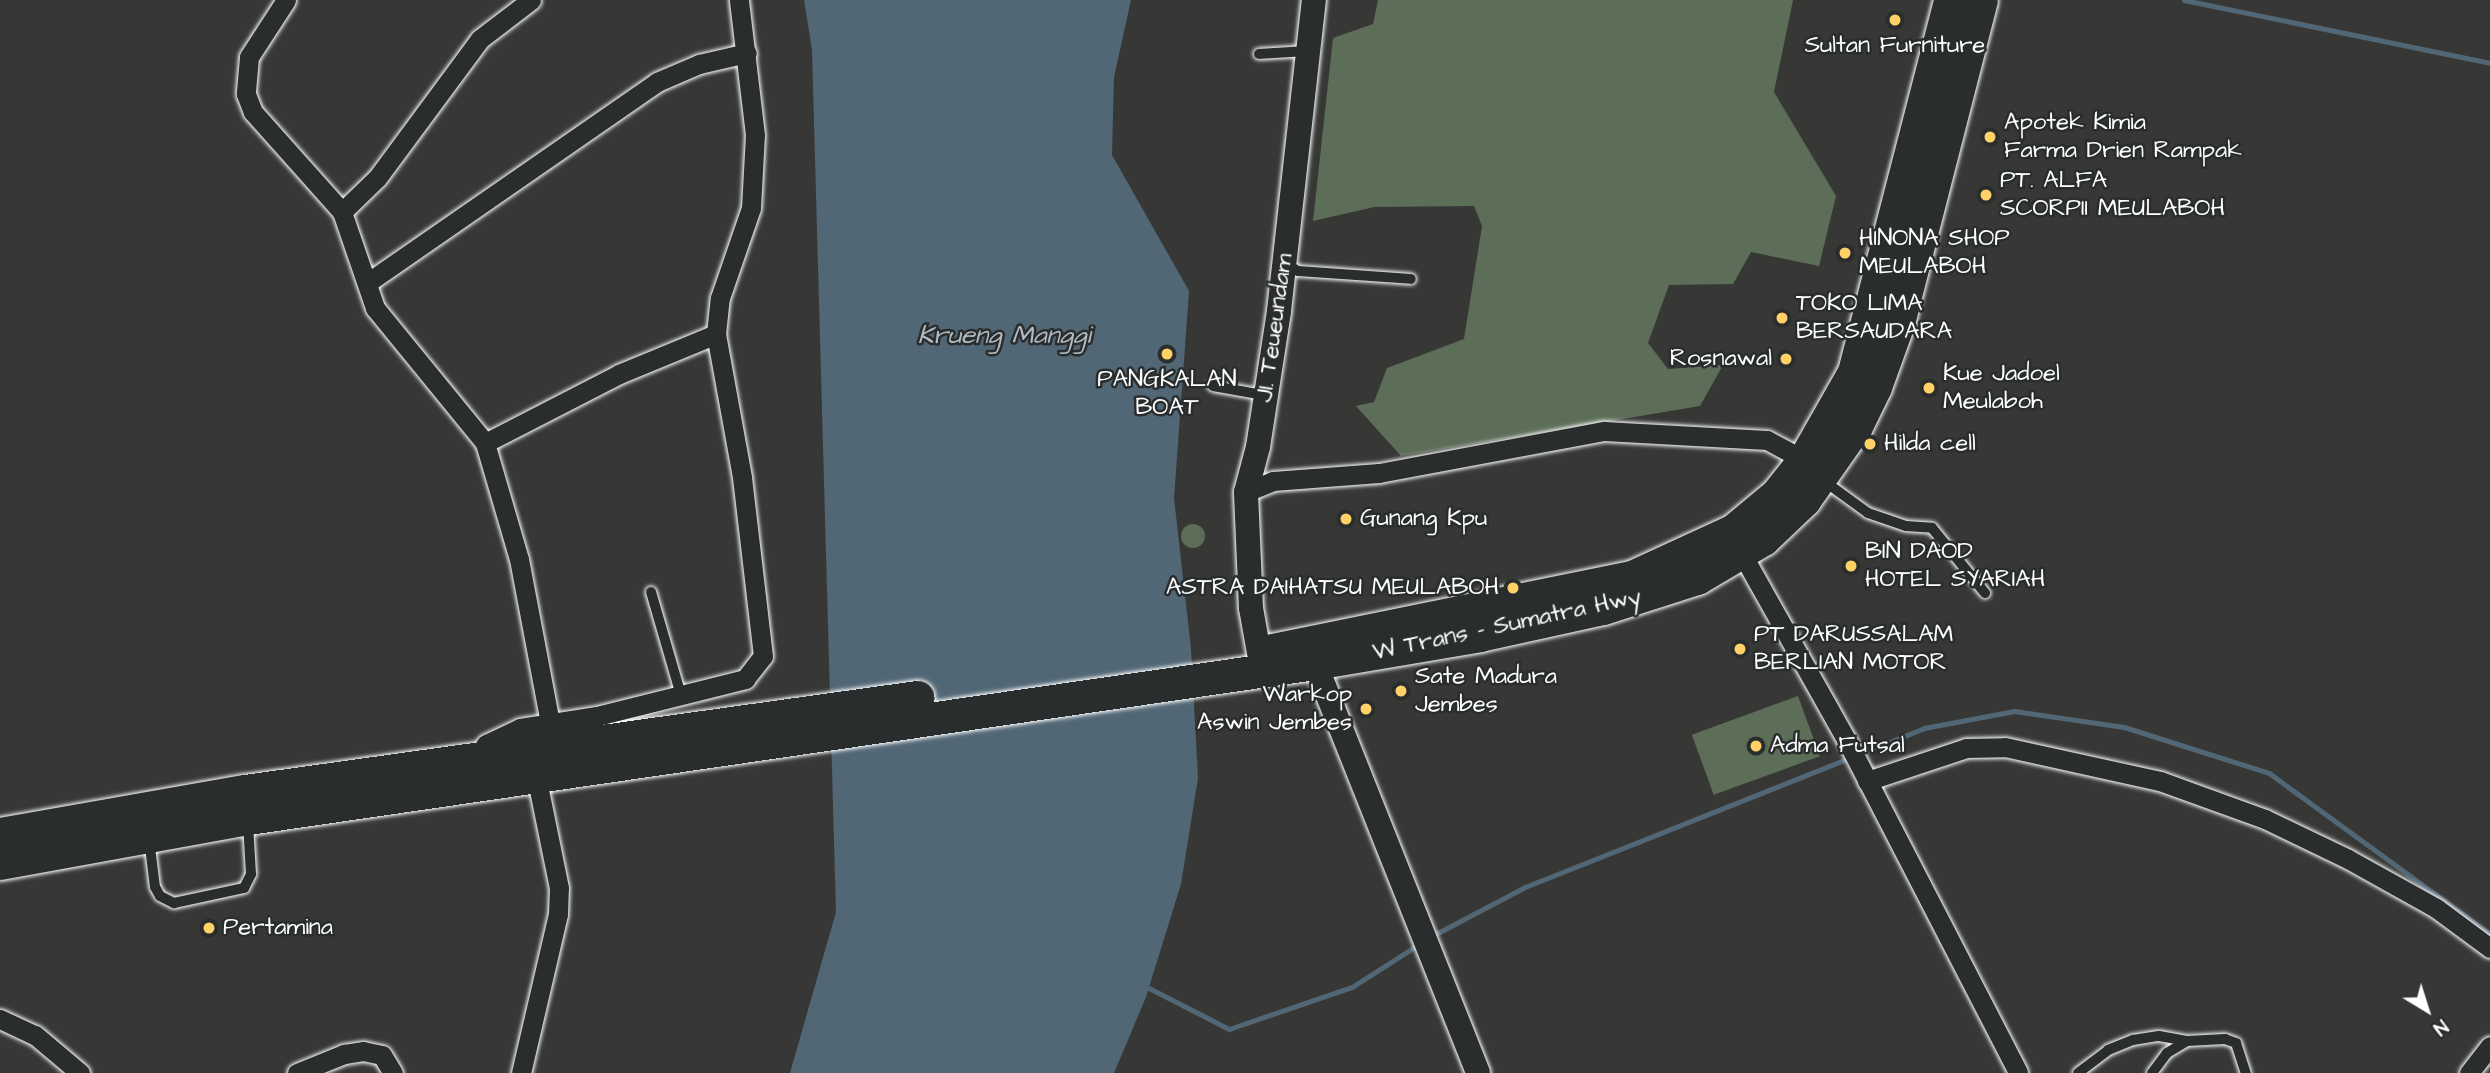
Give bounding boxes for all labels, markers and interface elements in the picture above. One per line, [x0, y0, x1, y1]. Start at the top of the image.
marker: Sultan Furniture [1887, 12, 1903, 28]
place label: Sultan Furniture [1805, 32, 1985, 60]
place label: Apotek Kimia Farma Drien Rampak [2004, 109, 2242, 165]
marker: Apotek Kimia Farma Drien Rampak [1982, 129, 1998, 145]
place label: PT. ALFA SCORPII MEULABOH [2000, 167, 2225, 223]
marker: PT. ALFA SCORPII MEULABOH [1978, 187, 1994, 203]
place label: HINONA SHOP MEULABOH [1859, 225, 2010, 281]
marker: HINONA SHOP MEULABOH [1837, 245, 1853, 261]
street label: JI. Teueundam [1250, 252, 1300, 404]
place label: TOKO LIMA BERSAUDARA [1796, 290, 1952, 346]
marker: TOKO LIMA BERSAUDARA [1774, 310, 1790, 326]
water label: Krueng Manggi [918, 320, 1090, 352]
place label: Rosnawal [1670, 345, 1772, 373]
marker: PANGKALAN BOAT [1159, 346, 1175, 362]
marker: Rosnawal [1778, 351, 1794, 367]
place label: Kue Jadoel Meulaboh [1943, 360, 2060, 416]
place label: PANGKALAN BOAT [1097, 366, 1237, 422]
marker: Kue Jadoel Meulaboh [1921, 380, 1937, 396]
place label: Hilda cell [1884, 430, 1976, 458]
marker: Hilda cell [1862, 436, 1878, 452]
place label: Gunang Kpu [1360, 505, 1487, 533]
marker: Gunang Kpu [1338, 511, 1354, 527]
place label: BIN DAOD HOTEL SYARIAH [1865, 538, 2045, 594]
marker: BIN DAOD HOTEL SYARIAH [1843, 558, 1859, 574]
place label: ASTRA DAIHATSU MEULABOH [1166, 574, 1499, 602]
marker: ASTRA DAIHATSU MEULABOH [1505, 580, 1521, 596]
street label: W Trans - Sumatra Hwy [1370, 582, 1644, 668]
place label: PT DARUSSALAM BERLIAN MOTOR [1754, 621, 1953, 677]
marker: PT DARUSSALAM BERLIAN MOTOR [1732, 641, 1748, 657]
place label: Sate Madura Jembes [1415, 663, 1557, 719]
place label: Warkop Aswin Jembes [1197, 681, 1352, 737]
marker: Sate Madura Jembes [1393, 683, 1409, 699]
marker: Warkop Aswin Jembes [1358, 701, 1374, 717]
place label: Adma Futsal [1770, 732, 1905, 760]
marker: Adma Futsal [1748, 738, 1764, 754]
place label: Pertamina [223, 914, 333, 942]
marker: Pertamina [201, 920, 217, 936]
north arrow [2392, 975, 2462, 1045]
text: N [2427, 1013, 2453, 1041]

